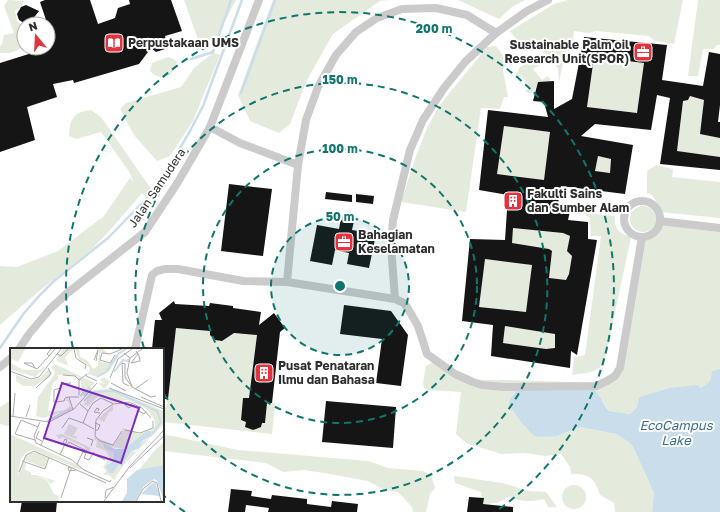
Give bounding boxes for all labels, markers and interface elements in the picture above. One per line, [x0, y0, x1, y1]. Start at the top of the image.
north arrow [16, 16, 56, 56]
text: N [27, 19, 39, 33]
text: 200 m [416, 21, 452, 36]
library icon: Perpustakaan UMS [103, 32, 125, 54]
place label: Perpustakaan UMS [128, 35, 239, 50]
place label: Sustainable Palm oil Research Unit(SPOR) [504, 37, 629, 66]
office icon: Sustainable Palm oil Research Unit(SPOR) [632, 41, 654, 63]
text: 150 m [323, 72, 357, 87]
text: 100 m [322, 141, 358, 156]
street label: Jalan Samudera [125, 145, 189, 230]
place label: Fakulti Sains dan Sumber Alam [527, 186, 629, 215]
building icon: Fakulti Sains dan Sumber Alam [502, 190, 524, 212]
text: 50 m [326, 209, 354, 224]
place label: Bahagian Keselamatan [358, 227, 435, 256]
office icon: Bahagian Keselamatan [333, 231, 355, 253]
centre of rings [333, 279, 347, 293]
inset map [10, 348, 164, 502]
place label: Pusat Penataran Ilmu dan Bahasa [278, 358, 375, 387]
building icon: Pusat Penataran Ilmu dan Bahasa [253, 362, 275, 384]
water label: EcoCampus Lake [639, 417, 714, 448]

